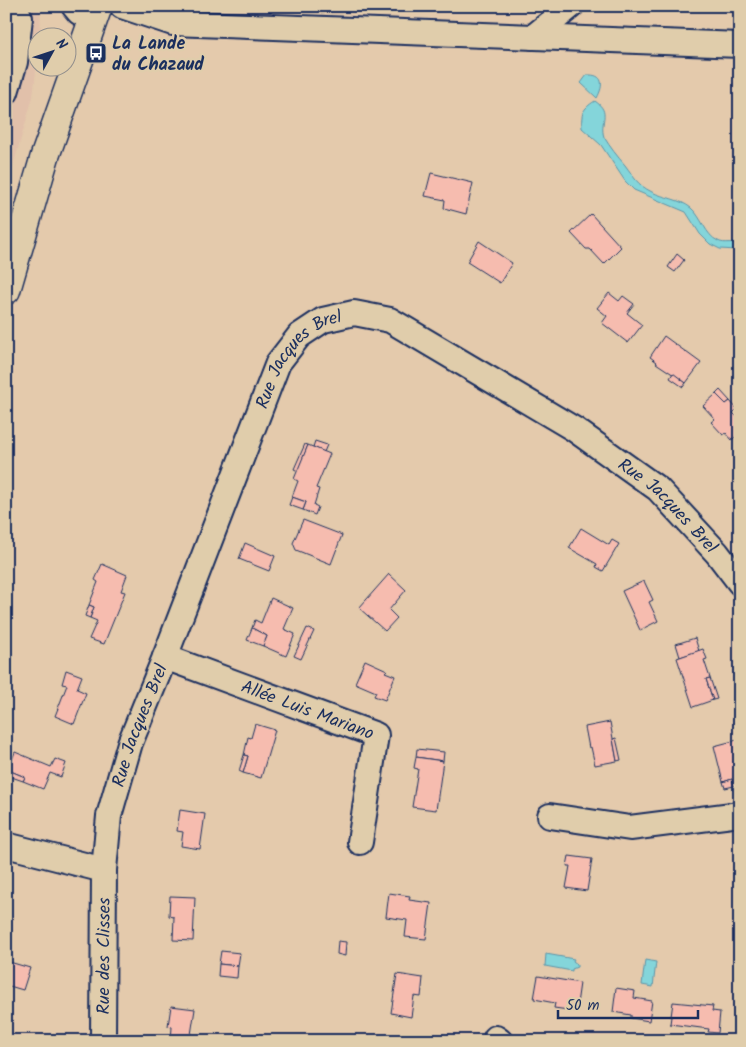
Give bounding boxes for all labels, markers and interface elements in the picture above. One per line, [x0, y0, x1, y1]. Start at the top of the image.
north arrow [28, 28, 78, 78]
place label: La Lande du Chazaud [112, 30, 204, 80]
text: N [50, 34, 73, 55]
bus stop icon: La Lande du Chazaud [84, 41, 108, 65]
street label: Rue Jacques Brel [249, 303, 345, 413]
street label: Rue Jacques Brel [611, 451, 724, 561]
street label: Rue Jacques Brel [105, 659, 177, 791]
street label: Allée Luis Mariano [236, 673, 378, 749]
street label: Rue des Clisses [90, 897, 120, 1015]
scale bar [558, 987, 698, 1019]
text: 50 m [566, 994, 600, 1018]

